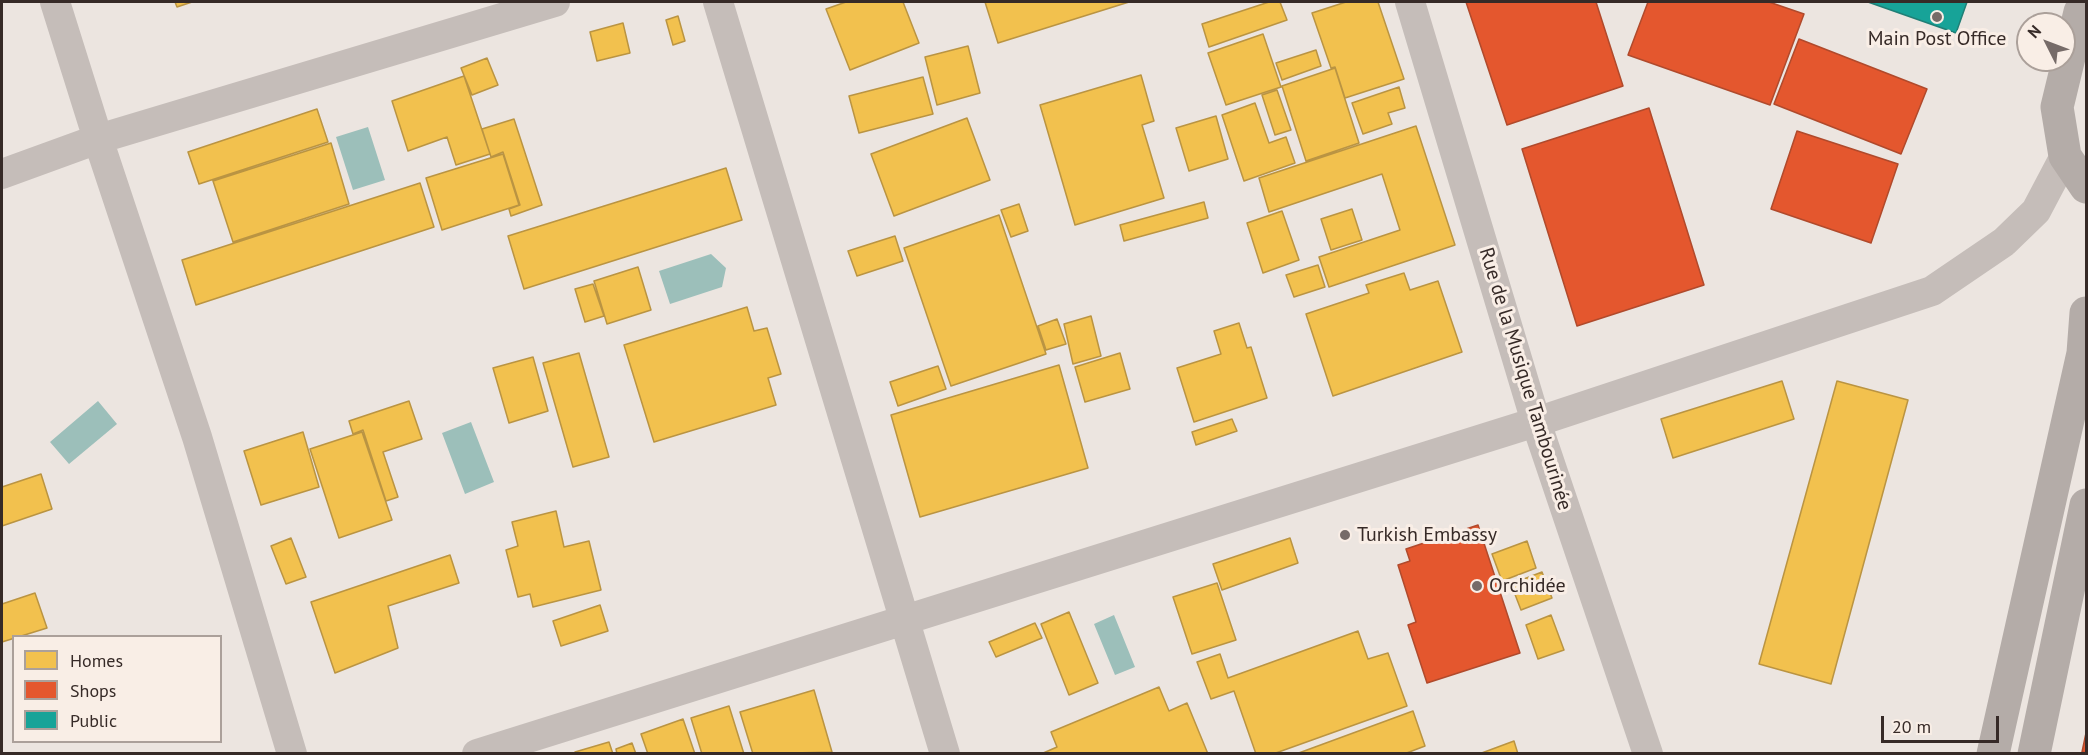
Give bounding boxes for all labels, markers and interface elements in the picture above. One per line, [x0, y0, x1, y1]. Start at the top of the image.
marker: Main Post Office [1930, 10, 1944, 24]
north arrow [2016, 12, 2076, 72]
text: N [2023, 21, 2045, 42]
place label: Main Post Office [1868, 27, 2006, 51]
street label: Rue de la Musique Tambourinée [1474, 245, 1576, 513]
place label: Turkish Embassy [1357, 523, 1497, 547]
marker: Turkish Embassy [1338, 528, 1352, 542]
place label: Orchidée [1489, 574, 1566, 598]
marker: Orchidée [1470, 579, 1484, 593]
legend [12, 635, 222, 743]
text: Homes [70, 649, 123, 672]
text: Shops [70, 679, 116, 702]
scale bar [1884, 704, 2002, 742]
text: Public [70, 709, 117, 732]
text: 20 m [1892, 715, 1931, 738]

